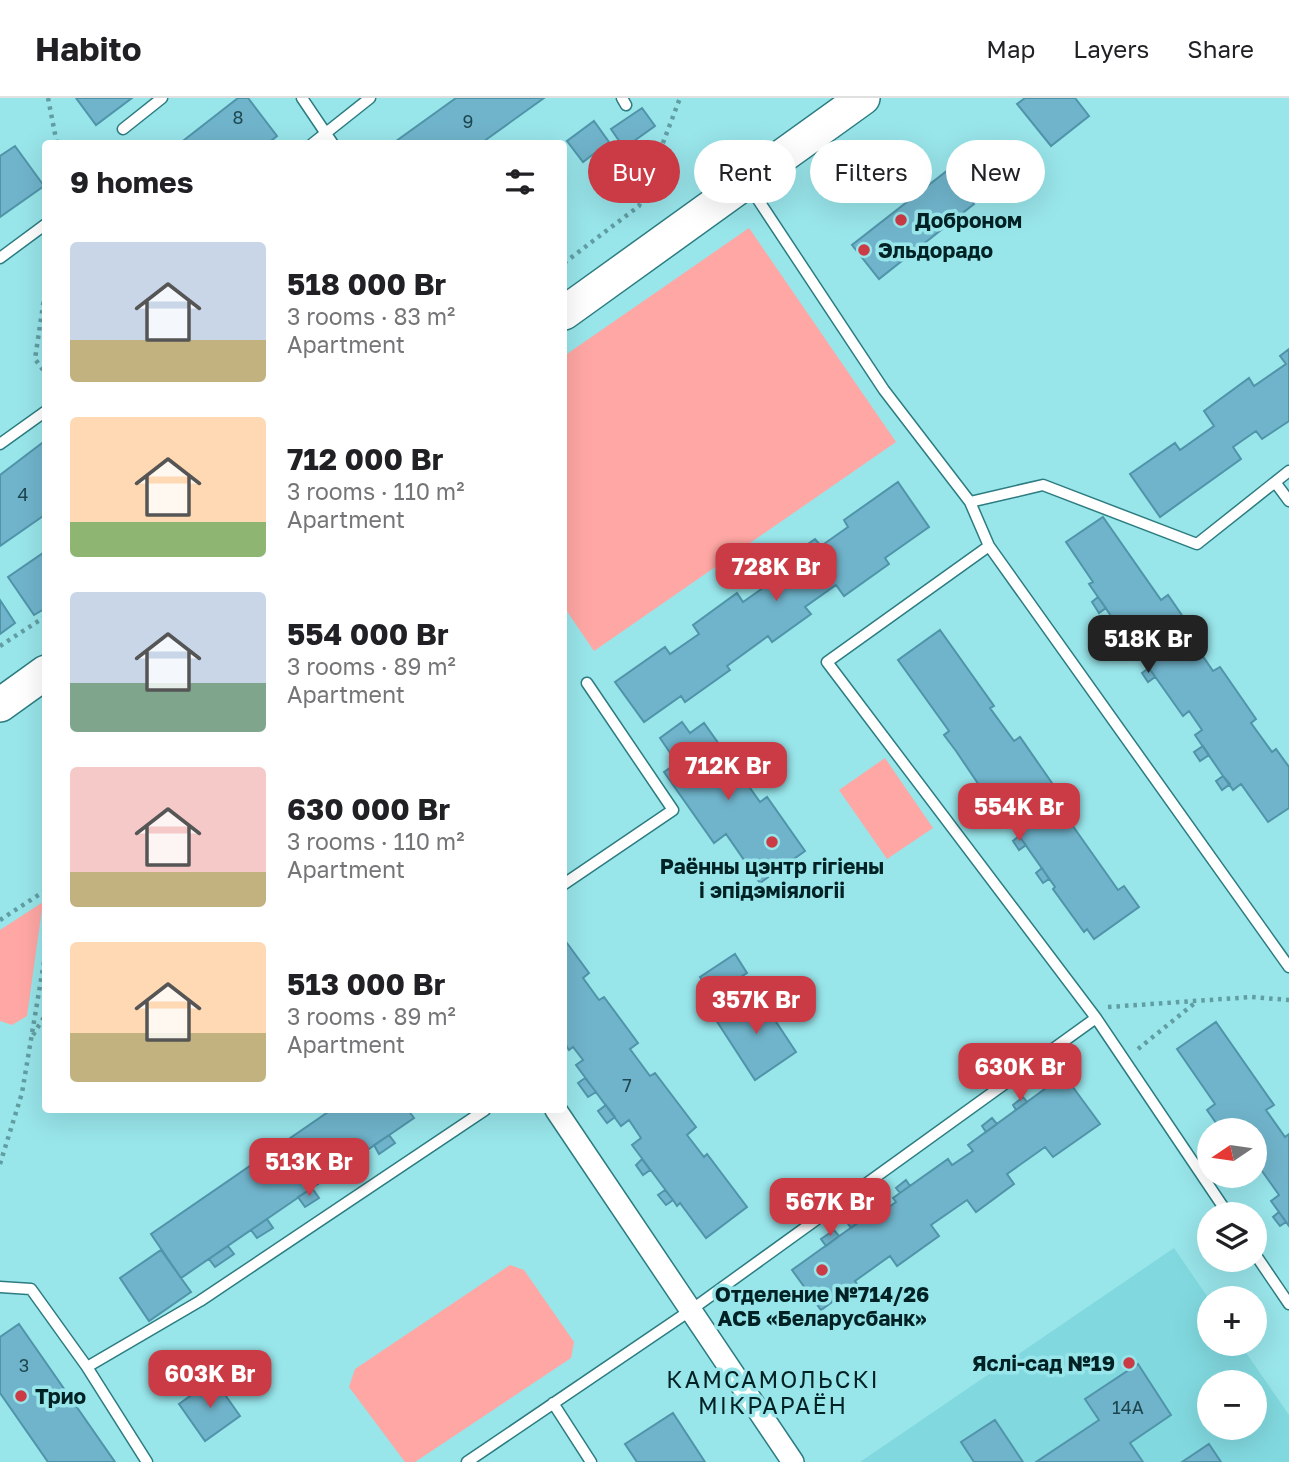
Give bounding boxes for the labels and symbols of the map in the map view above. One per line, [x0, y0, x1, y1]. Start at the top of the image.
house number: 8 [233, 106, 243, 128]
house number: 9 [463, 110, 473, 132]
place label: Доброном [915, 207, 1022, 233]
marker: Доброном [893, 212, 909, 228]
place label: Эльдорадо [878, 237, 993, 263]
marker: Эльдорадо [856, 242, 872, 258]
house number: 4 [18, 483, 29, 505]
pin: 728K Br [711, 544, 841, 603]
pin: 518K Br [1083, 616, 1213, 675]
pin: 712K Br [663, 742, 793, 802]
pin: 554K Br [954, 784, 1084, 843]
marker: Раённы цэнтр гігіены і эпідэміялогіі [764, 834, 780, 850]
place label: Раённы цэнтр гігіены і эпідэміялогіі [660, 853, 884, 903]
pin: 357K Br [691, 976, 821, 1036]
pin: 630K Br [955, 1044, 1085, 1103]
house number: 7 [622, 1074, 632, 1096]
north arrow [1197, 1118, 1267, 1188]
pin: 513K Br [244, 1138, 374, 1198]
pin: 567K Br [765, 1178, 895, 1238]
marker: Отделение №714/26 АСБ «Беларусбанк» [814, 1262, 830, 1278]
place label: Отделение №714/26 АСБ «Беларусбанк» [715, 1281, 929, 1331]
pin: 603K Br [145, 1350, 275, 1410]
place label: Яслі-сад №19 [972, 1350, 1115, 1376]
house number: 3 [19, 1354, 29, 1376]
marker: Яслі-сад №19 [1121, 1355, 1137, 1371]
district label: КАМСАМОЛЬСКІ МІКРАРАЁН [666, 1365, 880, 1419]
place label: Трио [35, 1383, 86, 1409]
marker: Трио [13, 1388, 29, 1404]
house number: 14А [1112, 1396, 1144, 1418]

